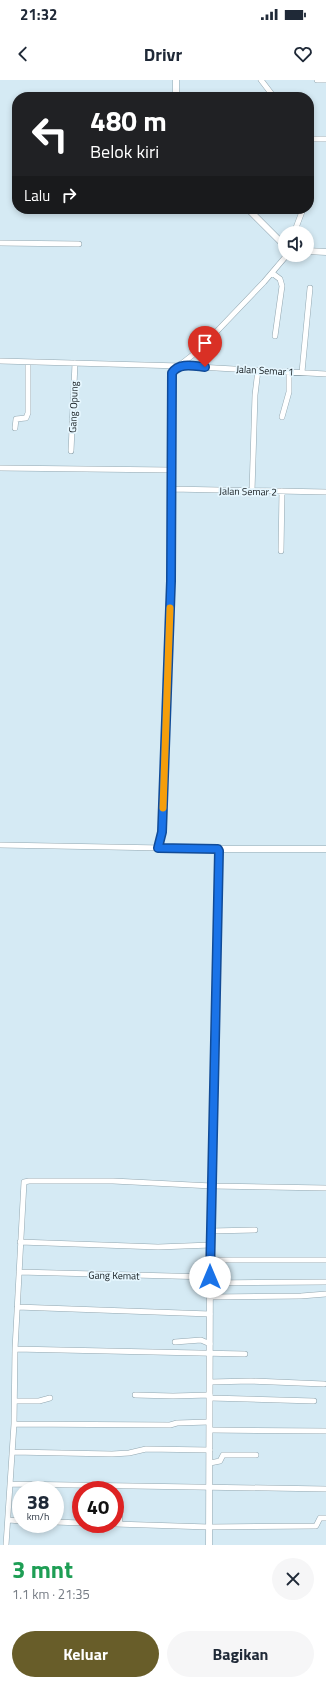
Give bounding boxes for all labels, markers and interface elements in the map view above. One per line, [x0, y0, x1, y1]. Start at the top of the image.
text: 21:32 [20, 3, 57, 26]
text: Drivr [144, 41, 182, 68]
icon: back [12, 43, 34, 65]
icon: heart [292, 43, 314, 65]
text: 480 m [90, 99, 167, 142]
icon: left [24, 108, 76, 160]
text: Belok kiri [90, 138, 159, 165]
text: Lalu [24, 184, 50, 207]
icon: right [58, 184, 80, 206]
map controls [278, 226, 314, 262]
button: sound [278, 226, 314, 262]
pin [188, 326, 222, 367]
icon: arrive [194, 332, 216, 354]
street label: Jalan Semar 1 [236, 361, 294, 380]
street label: Gang Opung [65, 381, 82, 433]
street label: Jalan Semar 2 [219, 483, 277, 500]
position arrow [189, 1256, 231, 1298]
street label: Gang Kemat [88, 1268, 140, 1283]
speed limit sign: 40 [72, 1481, 124, 1533]
text: 38 [27, 1486, 49, 1517]
text: km/h [27, 1509, 49, 1524]
text: 3 mnt [12, 1551, 73, 1587]
button: close [272, 1558, 314, 1600]
text: 1.1 km · 21:35 [12, 1584, 90, 1604]
button: Keluar [12, 1631, 159, 1677]
button: Bagikan [167, 1631, 314, 1677]

